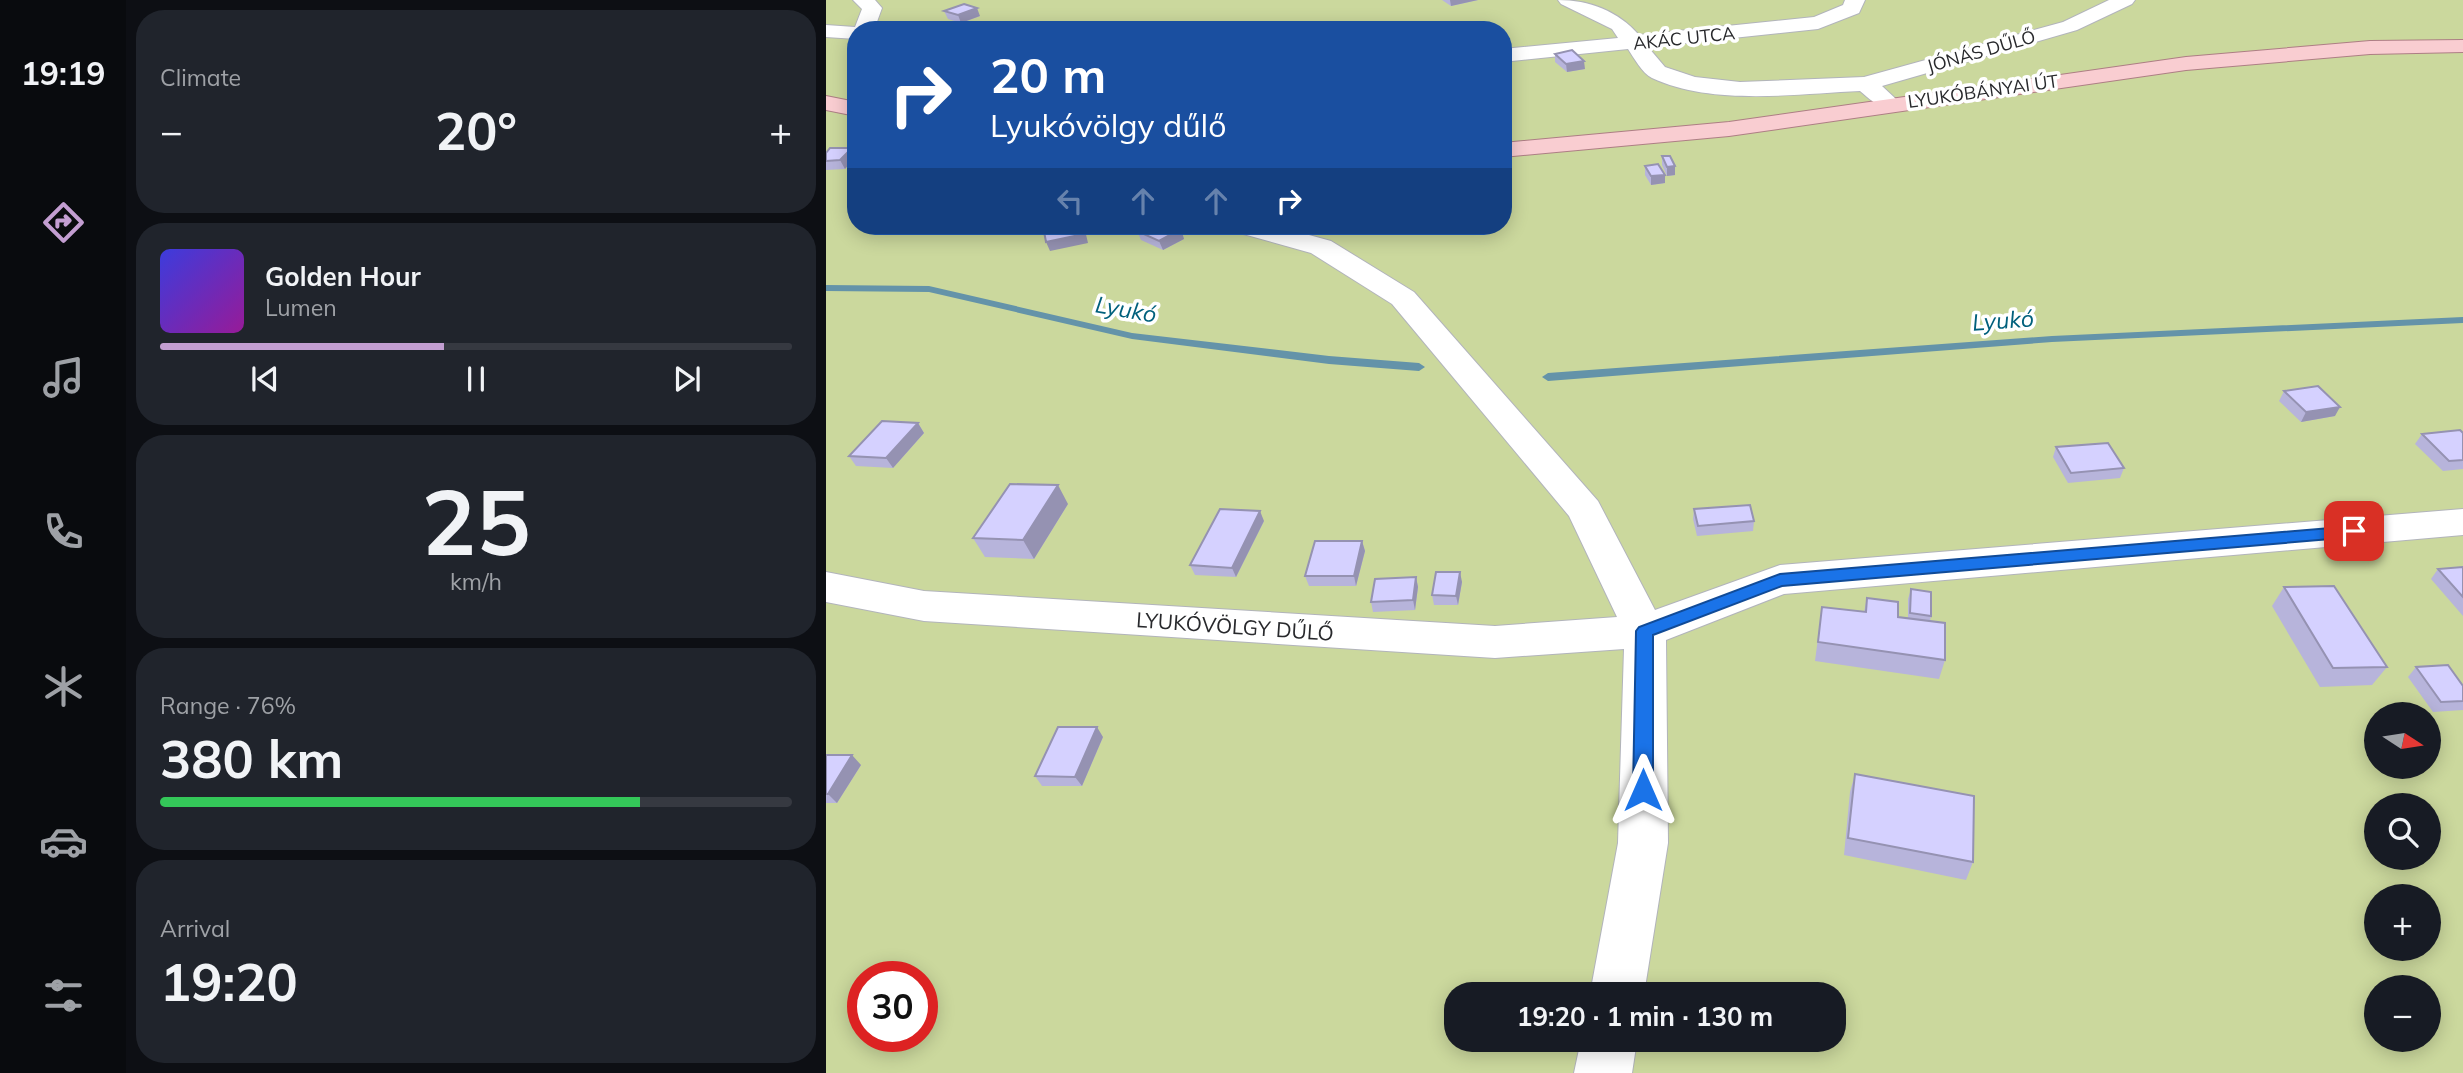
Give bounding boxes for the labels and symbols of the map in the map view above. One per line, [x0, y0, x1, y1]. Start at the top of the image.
street label: AKÁC UTCA [1632, 21, 1736, 55]
street label: JÓNÁS DŰLŐ [1924, 25, 2038, 77]
street label: LYUKÓBÁNYAI ÚT [1906, 69, 2060, 113]
water label: Lyukó [1093, 289, 1159, 329]
water label: Lyukó [1971, 303, 2035, 337]
pin [2324, 501, 2384, 561]
street label: LYUKÓVÖLGY DŰLŐ [1135, 606, 1335, 646]
north arrow [2364, 702, 2441, 779]
position arrow [1606, 753, 1680, 827]
speed limit sign: 30 [847, 961, 938, 1052]

